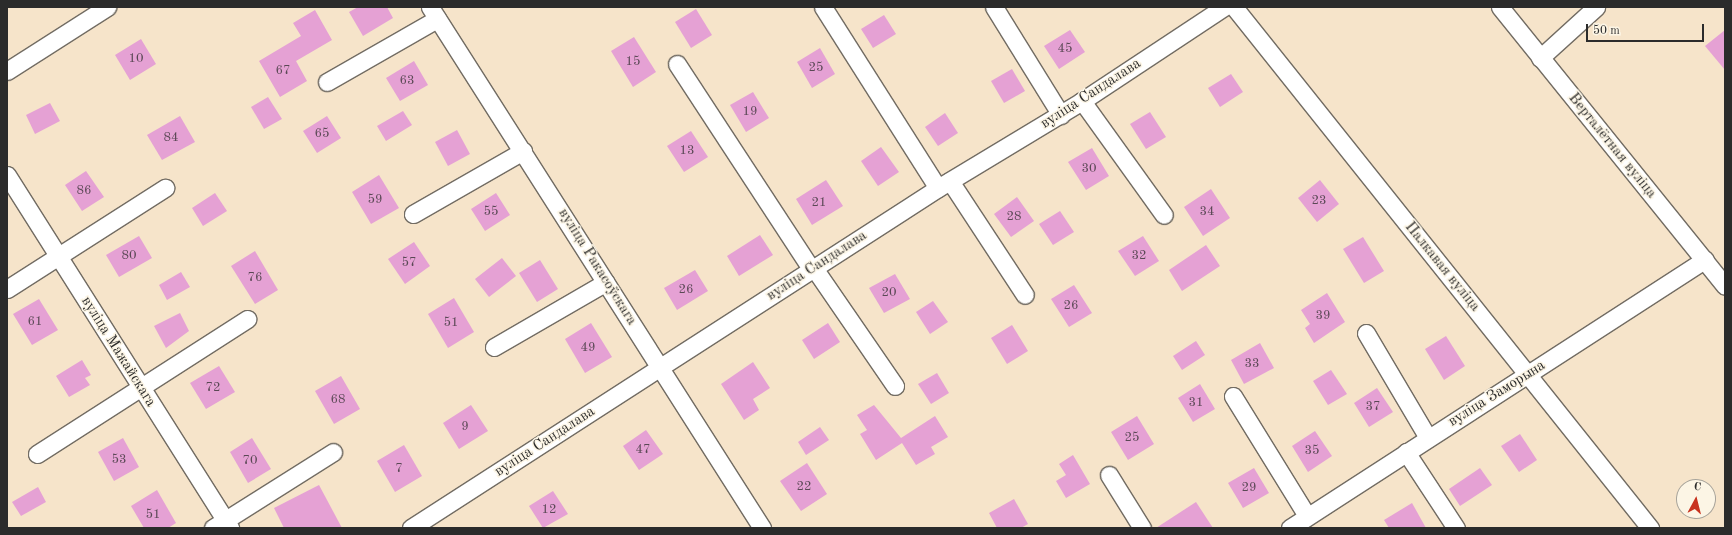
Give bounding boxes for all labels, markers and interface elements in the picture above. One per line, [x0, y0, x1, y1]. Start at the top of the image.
scale bar [1588, 16, 1706, 42]
text: 50 m [1593, 25, 1620, 37]
house number: 45 [1057, 41, 1073, 57]
house number: 10 [128, 51, 144, 67]
house number: 15 [625, 54, 641, 70]
street label: вуліца Сандалава [1038, 55, 1144, 133]
house number: 25 [808, 60, 824, 76]
house number: 67 [275, 63, 291, 79]
house number: 63 [399, 73, 415, 89]
street label: Верталётная вуліца [1564, 90, 1660, 202]
house number: 19 [742, 104, 758, 120]
house number: 65 [314, 126, 330, 142]
house number: 84 [163, 130, 179, 146]
house number: 13 [679, 143, 695, 159]
house number: 30 [1081, 161, 1097, 177]
house number: 86 [76, 183, 92, 199]
house number: 59 [367, 192, 383, 208]
house number: 23 [1311, 193, 1327, 209]
house number: 21 [811, 195, 827, 211]
house number: 55 [483, 204, 499, 220]
house number: 34 [1199, 204, 1215, 220]
street label: вуліца Ракасоўскага [554, 205, 640, 329]
house number: 28 [1006, 209, 1022, 225]
street label: Палкавая вуліца [1400, 219, 1484, 315]
street label: вуліца Сандалава [764, 227, 870, 305]
house number: 80 [121, 248, 137, 264]
house number: 32 [1131, 248, 1147, 264]
house number: 57 [401, 255, 417, 271]
house number: 76 [247, 270, 263, 286]
house number: 26 [678, 282, 694, 298]
house number: 20 [881, 285, 897, 301]
street label: вуліца Мажайскага [77, 293, 159, 411]
house number: 26 [1063, 298, 1079, 314]
house number: 39 [1315, 308, 1331, 324]
house number: 61 [27, 314, 43, 330]
house number: 51 [443, 315, 459, 331]
house number: 49 [580, 340, 596, 356]
house number: 33 [1244, 356, 1260, 372]
street label: вуліца Заморына [1445, 357, 1549, 431]
house number: 72 [205, 380, 221, 396]
house number: 68 [330, 392, 346, 408]
house number: 31 [1188, 395, 1204, 411]
house number: 37 [1365, 399, 1381, 415]
street label: вуліца Сандалава [492, 403, 598, 481]
house number: 9 [461, 419, 469, 435]
house number: 25 [1124, 430, 1140, 446]
house number: 47 [635, 442, 651, 458]
house number: 35 [1304, 443, 1320, 459]
house number: 53 [111, 452, 127, 468]
house number: 70 [242, 453, 258, 469]
house number: 7 [395, 461, 403, 477]
house number: 22 [796, 479, 812, 495]
north arrow [1676, 479, 1716, 519]
house number: 29 [1241, 480, 1257, 496]
text: С [1693, 482, 1702, 493]
house number: 12 [541, 502, 557, 518]
house number: 51 [145, 507, 161, 523]

